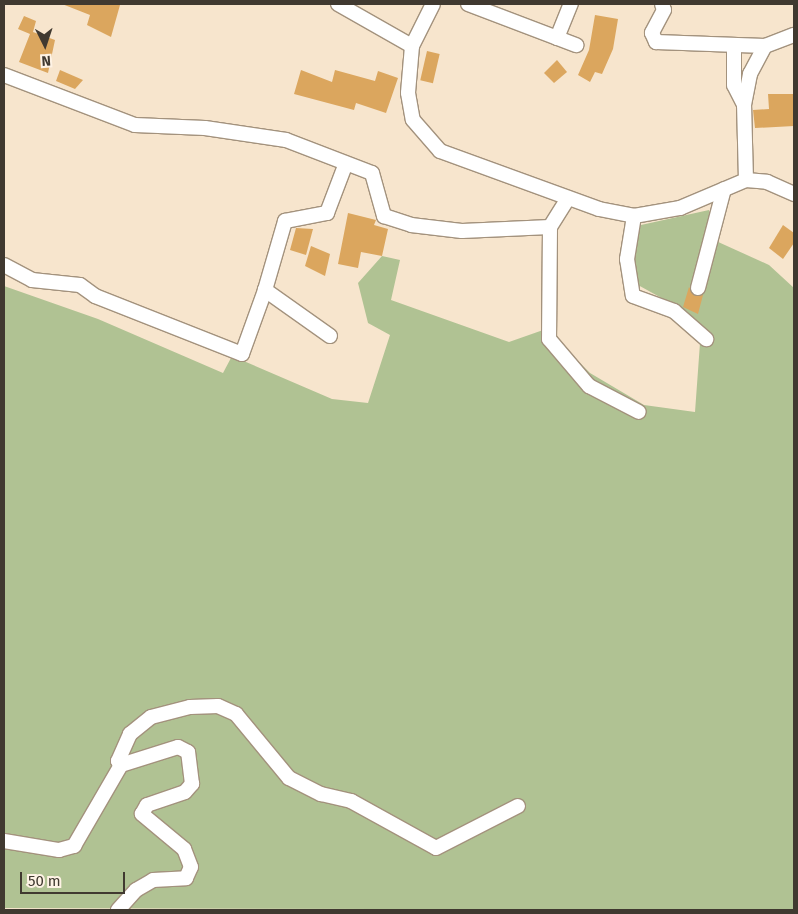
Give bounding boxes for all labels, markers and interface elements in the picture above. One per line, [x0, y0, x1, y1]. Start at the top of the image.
north arrow [20, 20, 70, 70]
text: N [41, 52, 51, 69]
scale bar [22, 862, 128, 894]
text: 50 m [28, 872, 61, 890]

